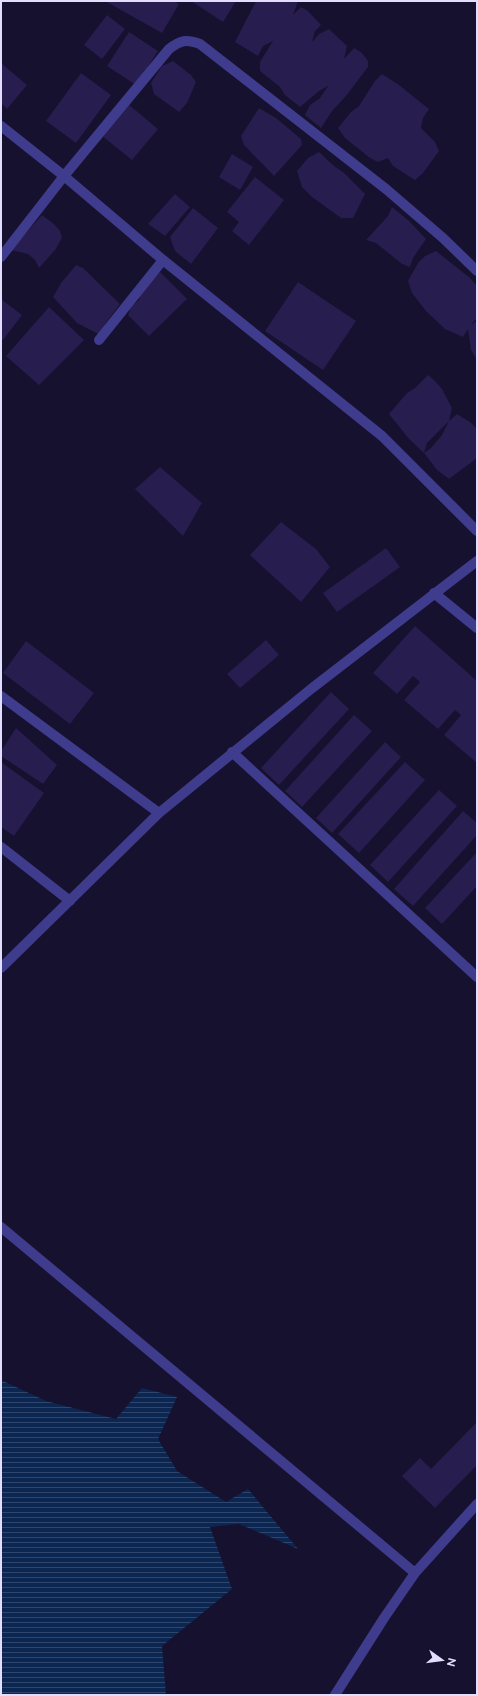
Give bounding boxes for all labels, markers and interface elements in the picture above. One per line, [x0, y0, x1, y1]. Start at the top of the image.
north arrow [422, 1640, 462, 1680]
text: N [444, 1657, 459, 1668]

